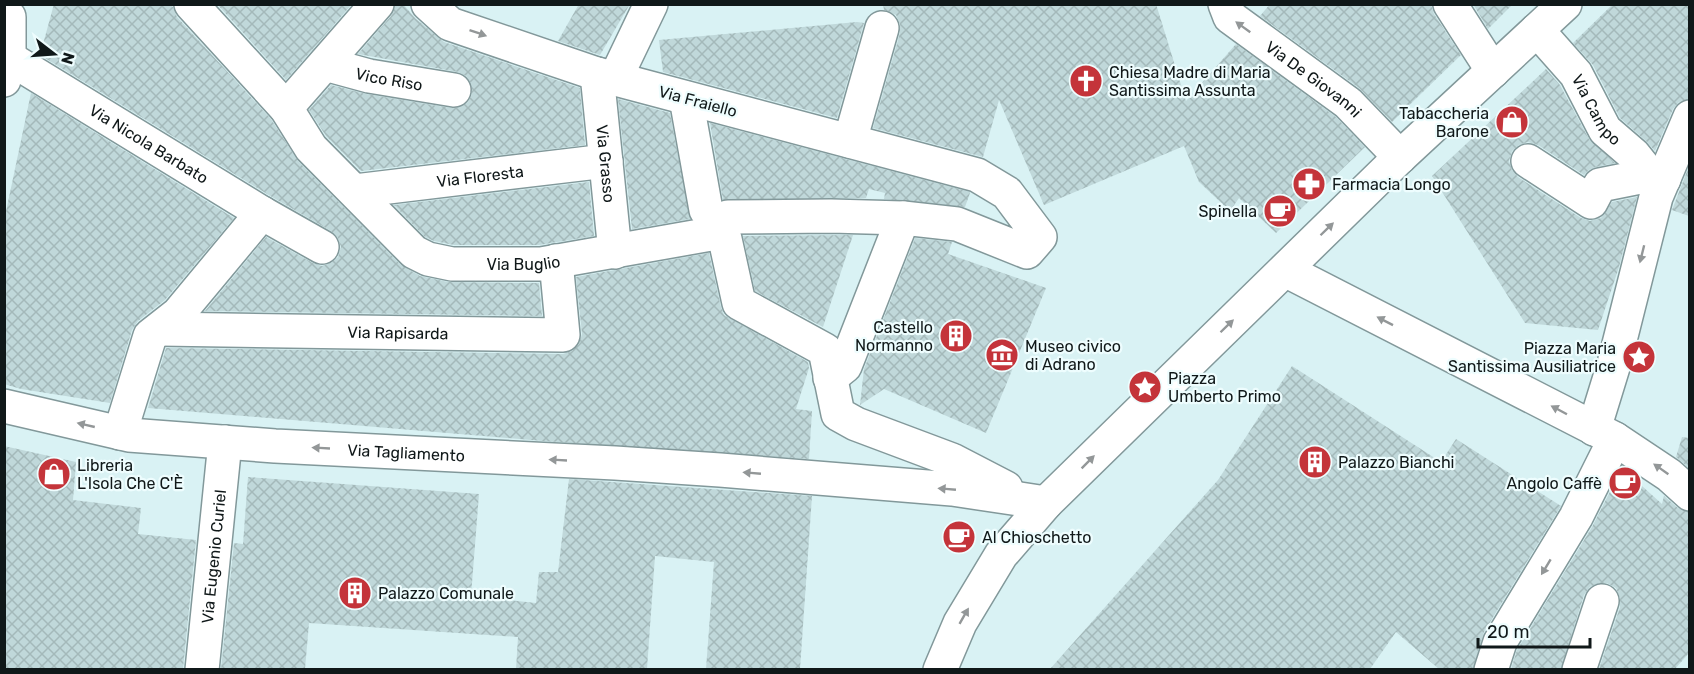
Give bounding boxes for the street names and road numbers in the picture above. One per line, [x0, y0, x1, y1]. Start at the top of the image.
street label: Via De Giovanni [1262, 37, 1365, 121]
street label: Vico Riso [353, 64, 424, 95]
street label: Via Campo [1568, 71, 1624, 149]
street label: Via Fraiello [656, 82, 739, 121]
street label: Via Nicola Barbato [86, 100, 212, 188]
street label: Via Grasso [592, 124, 619, 204]
street label: Via Floresta [436, 162, 525, 191]
street label: Via Buglio [486, 252, 562, 274]
street label: Via Rapisarda [347, 323, 449, 343]
street label: Via Tagliamento [347, 441, 465, 465]
street label: Via Eugenio Curiel [198, 489, 230, 625]

